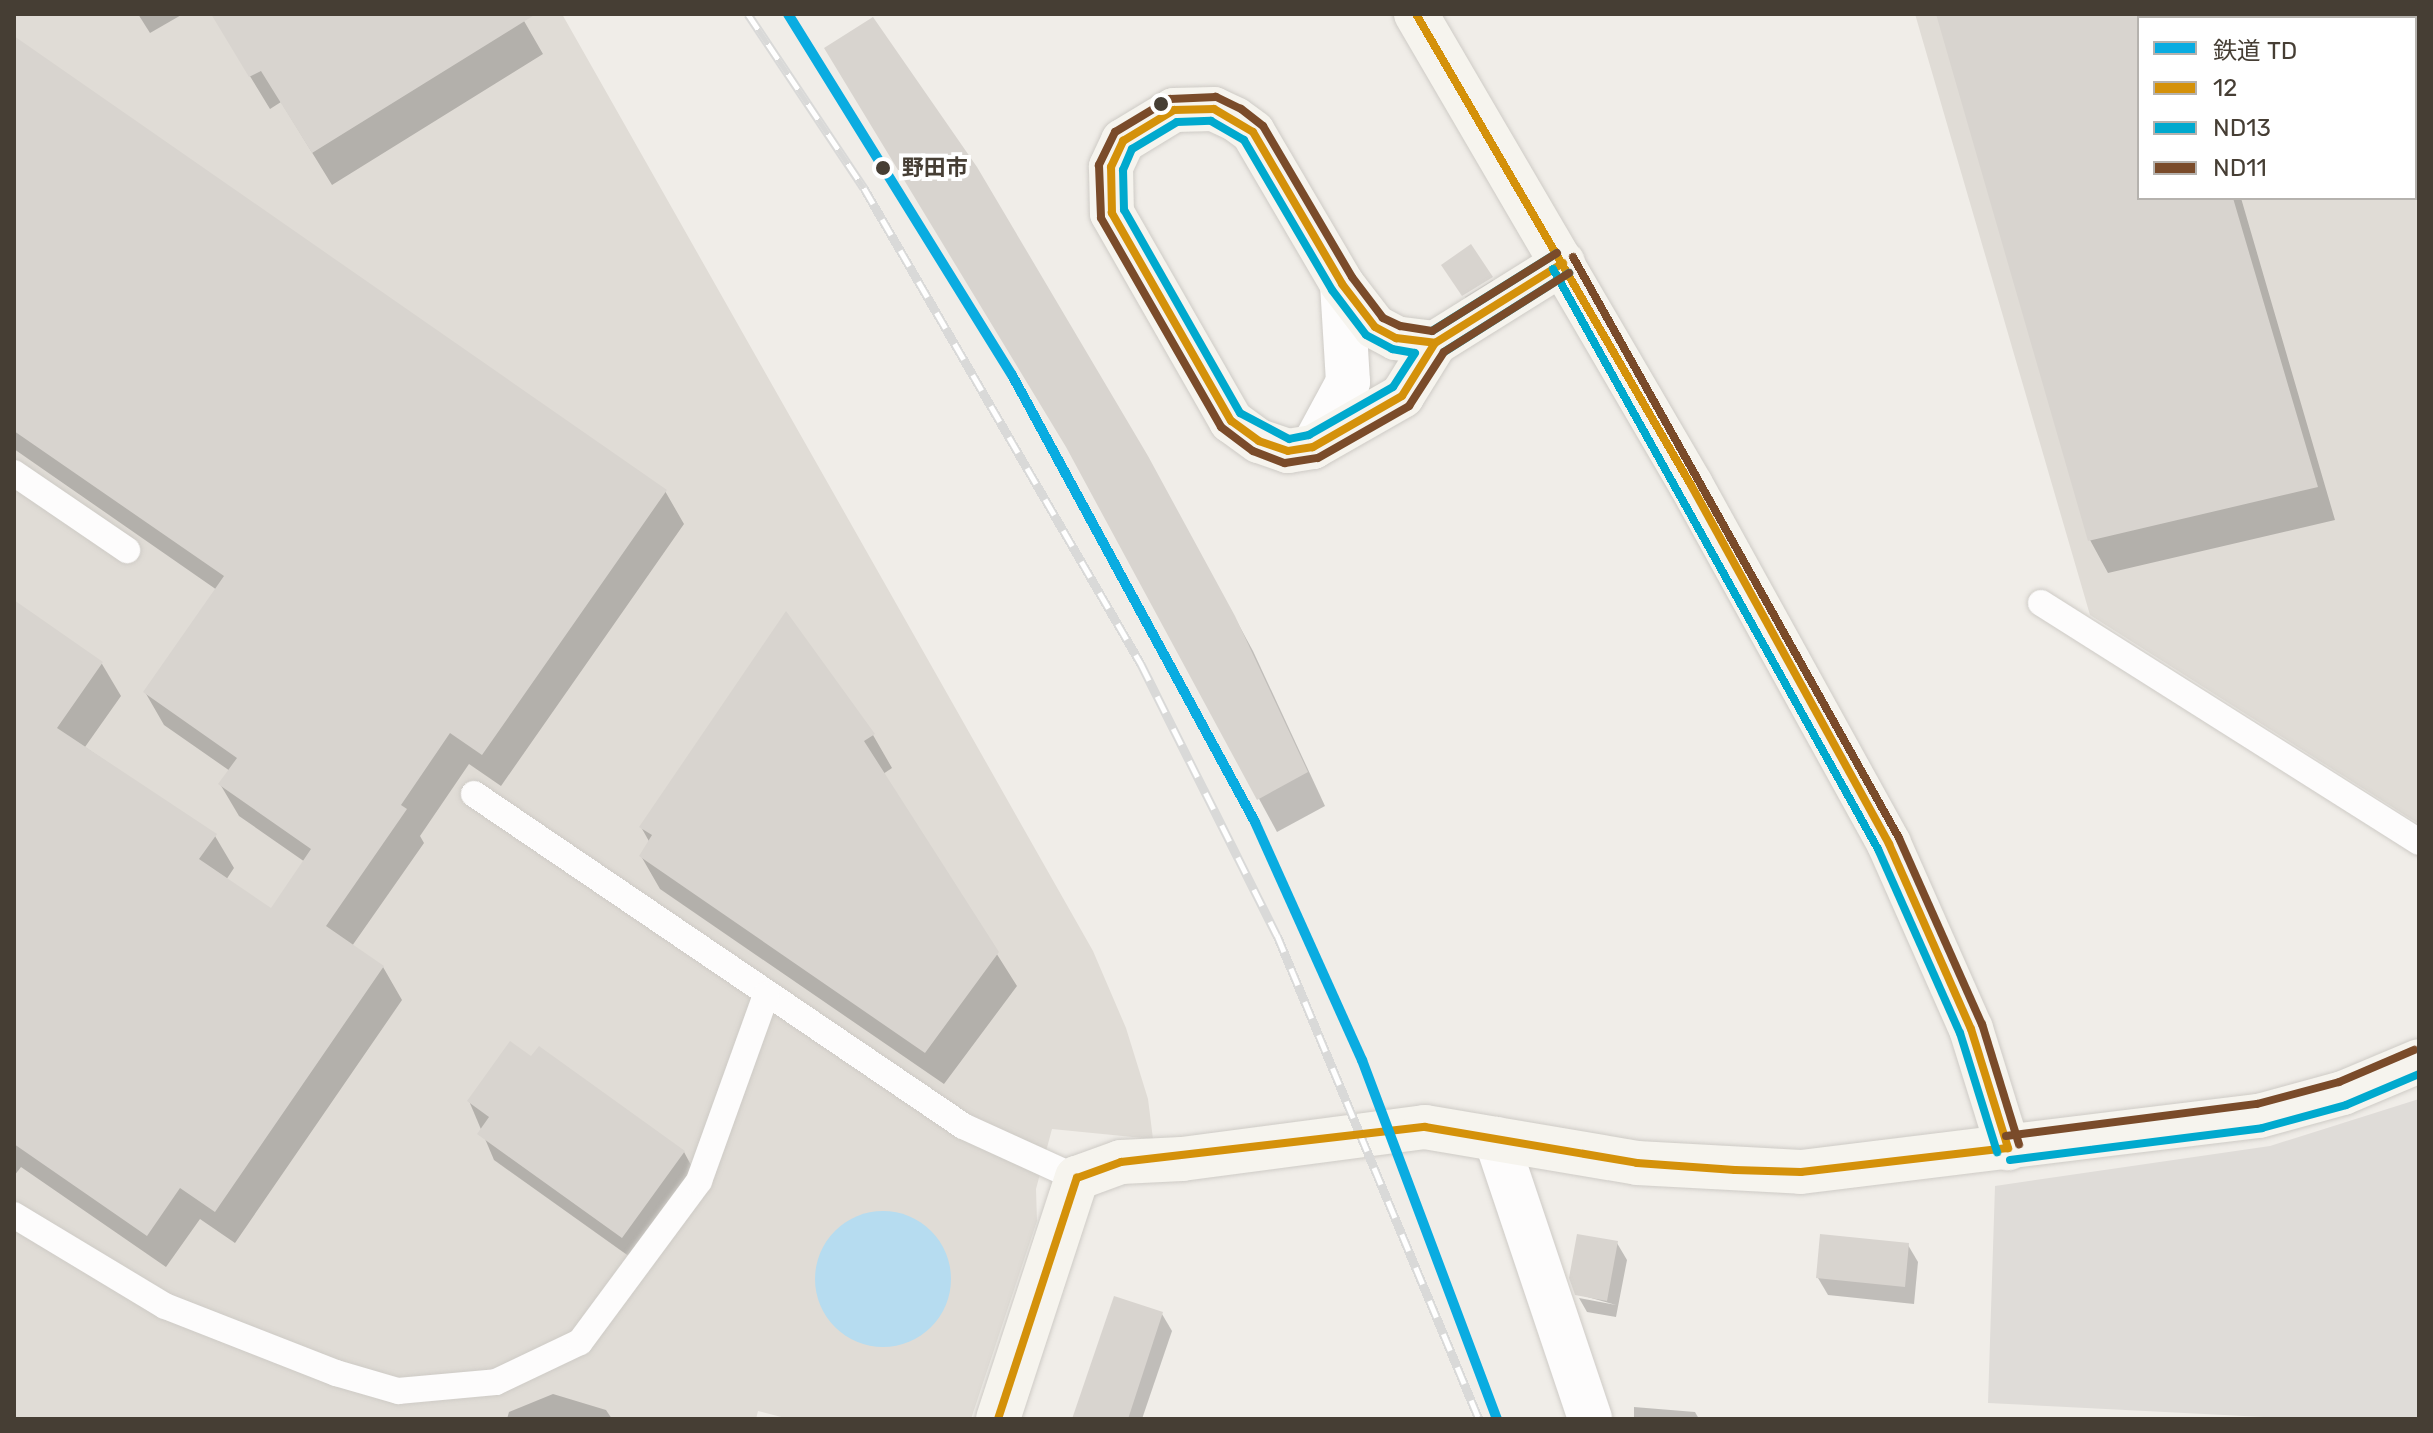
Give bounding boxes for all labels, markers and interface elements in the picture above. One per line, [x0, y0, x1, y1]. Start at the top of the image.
legend [2137, 16, 2417, 200]
text: 鉄道 TD [2213, 37, 2297, 65]
text: 12 [2213, 74, 2237, 102]
unlabelled marker [1153, 96, 1169, 112]
text: ND13 [2213, 114, 2271, 142]
text: ND11 [2213, 154, 2267, 182]
place label: 野田市 [902, 155, 968, 181]
marker: 野田市 [871, 156, 895, 180]

